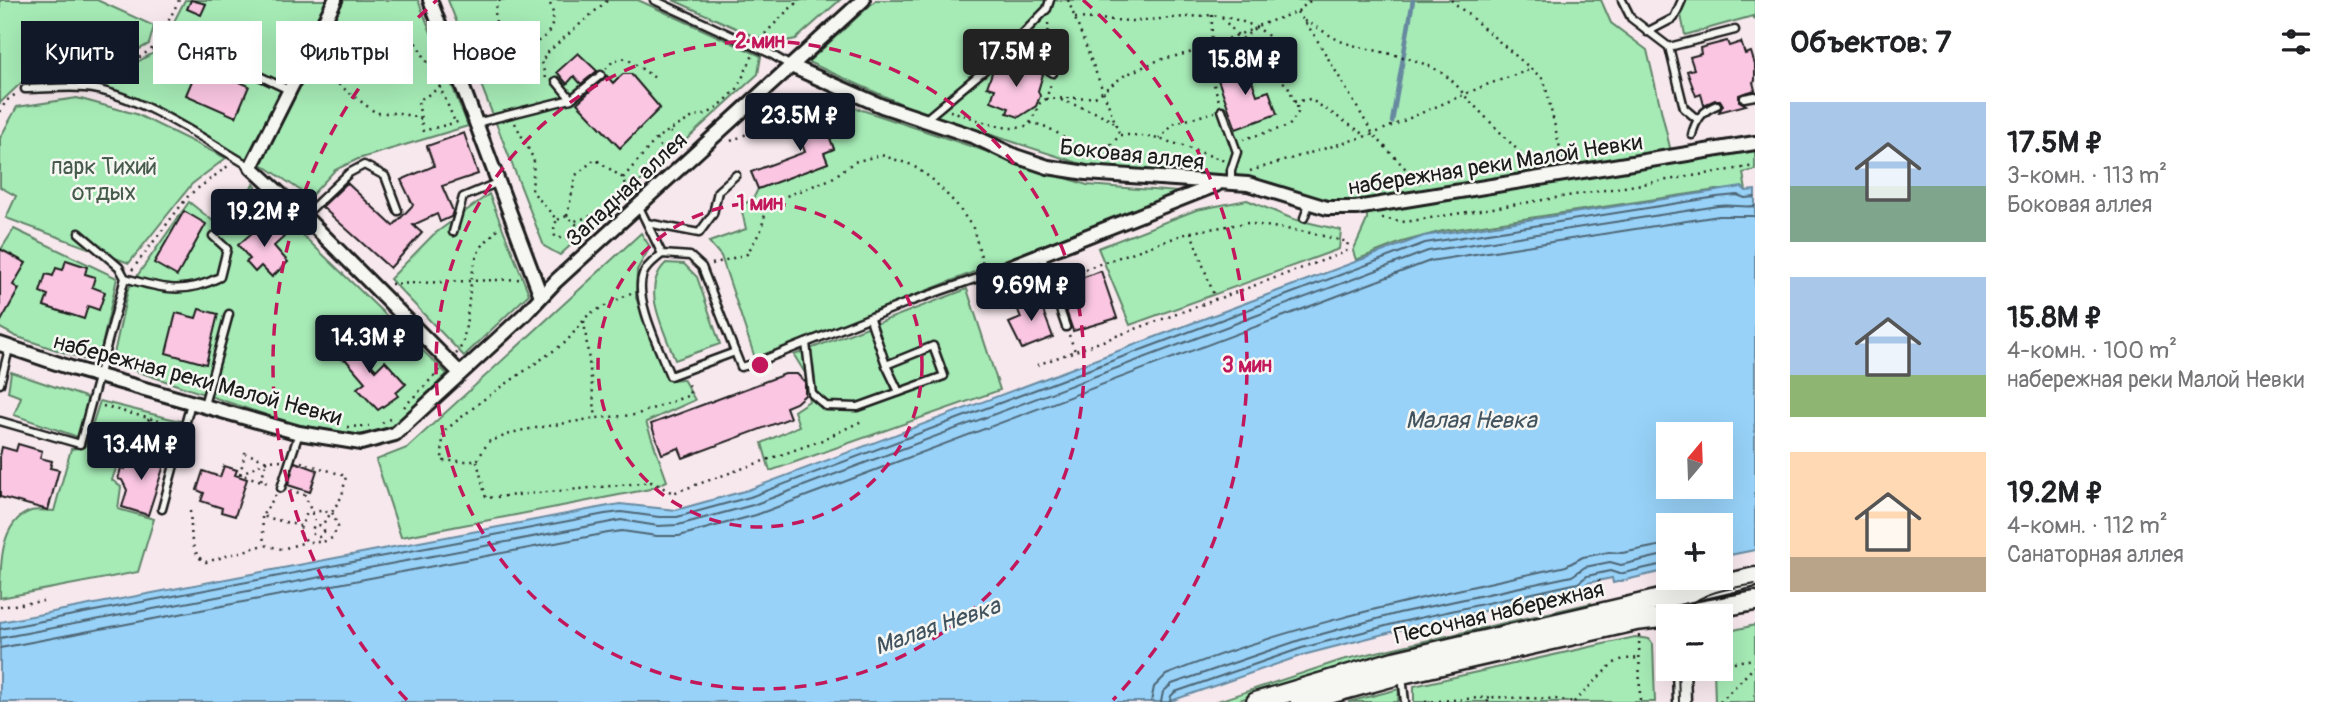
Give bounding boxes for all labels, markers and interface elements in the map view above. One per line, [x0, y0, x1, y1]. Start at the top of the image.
chip: Купить [21, 21, 139, 84]
chip: Снять [153, 21, 262, 84]
chip: Фильтры [276, 21, 413, 84]
chip: Новое [427, 21, 540, 84]
icon: filters [2277, 23, 2315, 61]
text: Объектов: 7 [1790, 24, 1951, 61]
text: 2 мин [735, 28, 785, 55]
pin: 17.5M ₽ [951, 29, 1081, 89]
text: 17.5M ₽ [979, 37, 1053, 66]
pin: 15.8M ₽ [1180, 38, 1310, 97]
text: 15.8M ₽ [1208, 45, 1282, 74]
pin: 23.5M ₽ [735, 94, 865, 153]
text: 23.5M ₽ [761, 101, 839, 130]
text: 17.5M ₽ [2007, 124, 2104, 161]
street label: Западная аллея [560, 126, 693, 253]
street label: набережная реки Малой Невки [1346, 127, 1644, 202]
icon: home [1846, 130, 1930, 214]
street label: Боковая аллея [1058, 132, 1206, 177]
park label: парк Тихий отдых [51, 152, 157, 207]
text: 3-комн. · 113 m² [2007, 161, 2167, 190]
pin: 19.2M ₽ [199, 190, 329, 249]
text: 1 мин [737, 190, 783, 217]
text: Боковая аллея [2007, 190, 2152, 219]
text: 19.2M ₽ [227, 197, 301, 226]
pin: 9.69M ₽ [966, 264, 1096, 323]
text: 9.69M ₽ [992, 271, 1070, 300]
text: 15.8M ₽ [2007, 299, 2103, 336]
icon: home [1846, 305, 1930, 389]
pin: 14.3M ₽ [304, 316, 434, 375]
text: 14.3M ₽ [331, 323, 407, 352]
street label: набережная реки Малой Невки [51, 327, 345, 432]
text: 4-комн. · 100 m² [2007, 336, 2177, 365]
text: 3 мин [1222, 352, 1272, 379]
centre of rings [748, 353, 772, 377]
text: набережная реки Малой Невки [2007, 365, 2304, 394]
water label: Малая Невка [1405, 406, 1538, 435]
pin: 13.4M ₽ [76, 422, 206, 482]
north arrow [1656, 422, 1732, 499]
map controls [1656, 422, 1733, 681]
text: 13.4M ₽ [103, 430, 179, 459]
text: 19.2M ₽ [2007, 474, 2104, 511]
icon: home [1846, 480, 1930, 564]
text: 4-комн. · 112 m² [2007, 511, 2168, 540]
button: + [1656, 513, 1733, 590]
text: Санаторная аллея [2007, 540, 2184, 569]
street label: Песочная набережная [1391, 574, 1607, 651]
water label: Малая Невка [870, 591, 1006, 662]
button: − [1656, 604, 1733, 681]

